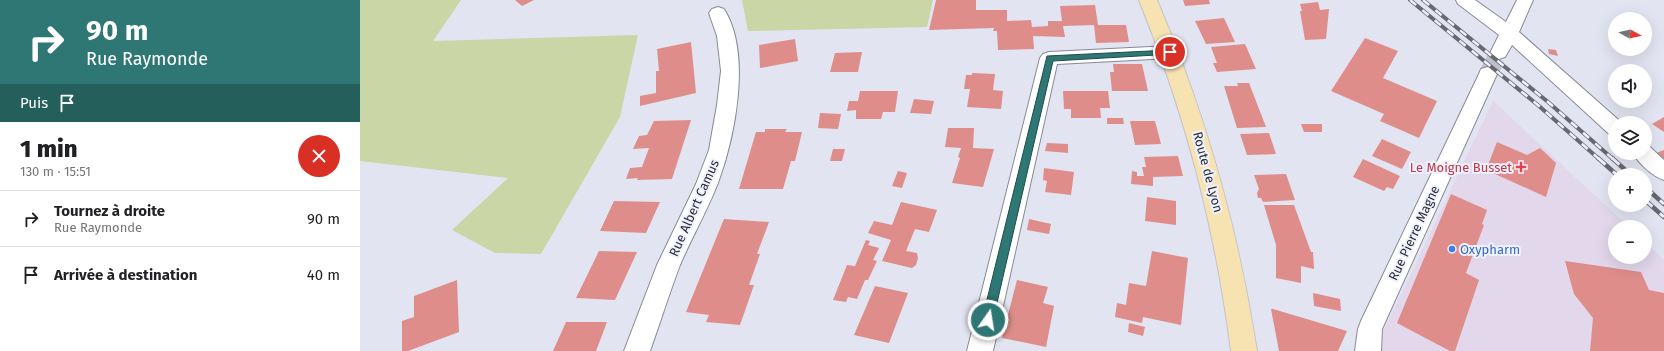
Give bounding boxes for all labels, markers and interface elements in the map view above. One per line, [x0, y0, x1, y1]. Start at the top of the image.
north arrow [1608, 12, 1652, 56]
map controls [1608, 12, 1652, 264]
text: 90 m [86, 14, 148, 47]
icon: right [20, 16, 72, 68]
pin [1153, 35, 1187, 69]
icon: arrive [1159, 41, 1181, 63]
text: Rue Raymonde [86, 48, 208, 70]
button: sound [1608, 64, 1652, 108]
icon: arrive [56, 92, 78, 114]
text: Puis [20, 94, 48, 112]
button: layers [1608, 116, 1652, 160]
street label: Route de Lyon [1190, 130, 1226, 214]
text: 1 min [20, 135, 78, 163]
button: close [298, 135, 340, 177]
street label: Rue Albert Camus [666, 157, 722, 259]
place label: Le Moigne Busset [1410, 160, 1512, 175]
marker: Le Moigne Busset [1515, 161, 1527, 173]
text: 130 m · 15:51 [20, 164, 91, 179]
button: + [1608, 168, 1652, 212]
street label: Rue Pierre Magne [1385, 183, 1443, 283]
text: Tournez à droite [54, 202, 165, 220]
icon: right [20, 208, 42, 230]
text: 90 m [307, 210, 340, 228]
text: Rue Raymonde [54, 220, 142, 235]
button: − [1608, 220, 1652, 264]
place label: Oxypharm [1460, 242, 1520, 257]
marker: Oxypharm [1447, 244, 1457, 254]
icon: arrive [20, 264, 42, 286]
text: Arrivée à destination [54, 266, 197, 284]
text: 40 m [307, 266, 340, 284]
position arrow [967, 299, 1009, 341]

